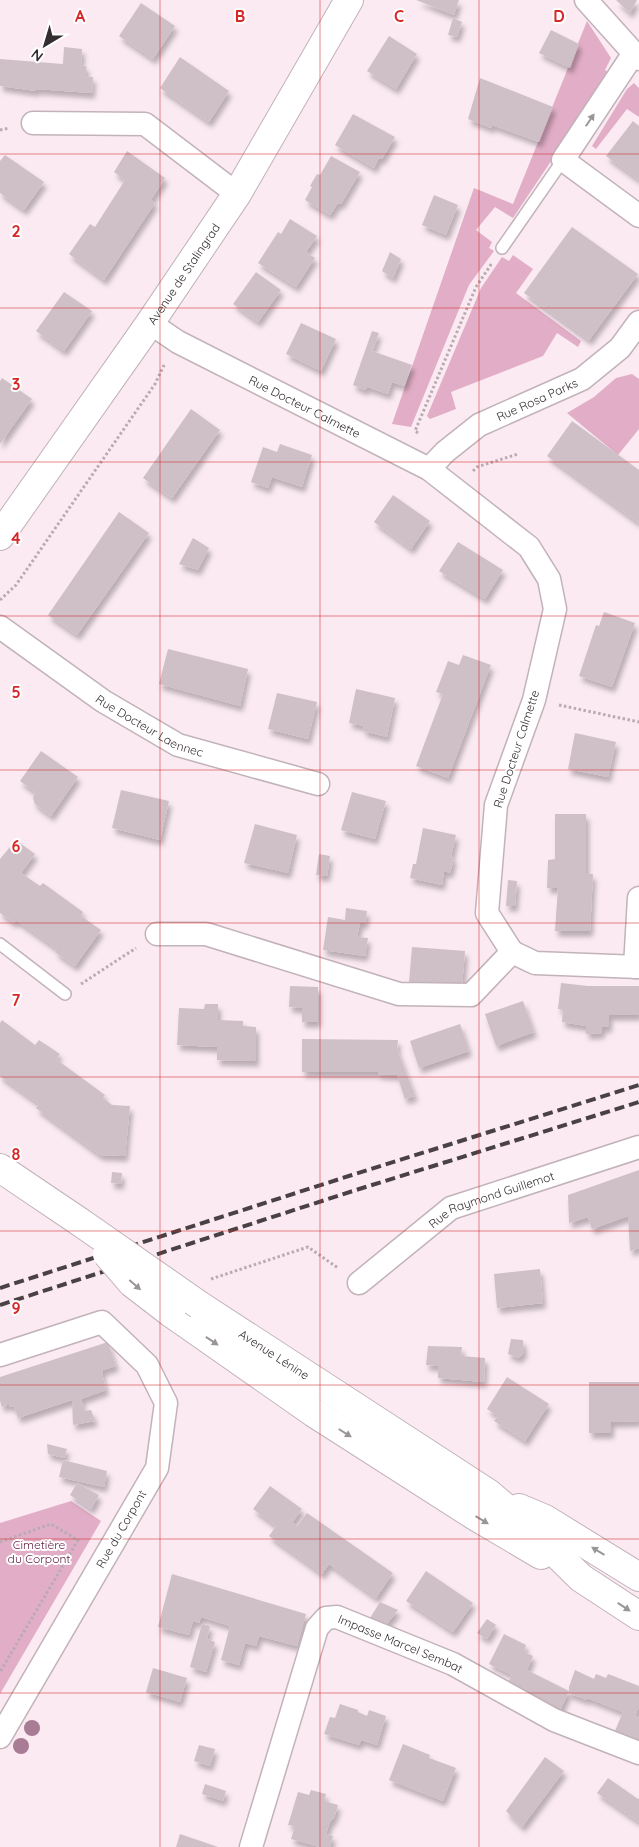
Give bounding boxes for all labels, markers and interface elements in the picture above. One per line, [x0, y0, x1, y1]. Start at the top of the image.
text: A [75, 6, 86, 26]
text: B [235, 6, 245, 26]
text: C [394, 6, 404, 26]
text: D [553, 6, 565, 26]
north arrow [20, 20, 70, 70]
text: N [27, 45, 47, 66]
one-way arrow [585, 113, 595, 126]
street label: Avenue de Stalingrad [144, 220, 223, 327]
text: 2 [11, 221, 21, 241]
street label: Rue Docteur Calmette [247, 372, 363, 441]
text: 3 [12, 374, 20, 394]
street label: Rue Rosa Parks [494, 374, 580, 424]
text: 4 [11, 528, 21, 548]
text: 5 [11, 682, 21, 702]
street label: Rue Docteur Calmette [490, 688, 542, 810]
street label: Rue Docteur Laennec [93, 691, 205, 759]
text: 6 [12, 836, 21, 856]
text: 7 [12, 990, 21, 1010]
text: 8 [12, 1144, 21, 1164]
street label: Rue Raymond Guillemot [425, 1168, 556, 1231]
one-way arrow [129, 1279, 142, 1290]
text: 9 [11, 1298, 21, 1318]
street label: Avenue Lénine [237, 1326, 313, 1382]
one-way arrow [205, 1336, 218, 1345]
one-way arrow [339, 1428, 352, 1438]
street label: Rue du Corpont [93, 1487, 149, 1571]
one-way arrow [476, 1516, 489, 1525]
park label: Cimetière du Corpont [8, 1537, 70, 1566]
one-way arrow [591, 1546, 604, 1555]
one-way arrow [618, 1602, 631, 1612]
street label: Impasse Marcel Sembat [336, 1611, 466, 1676]

